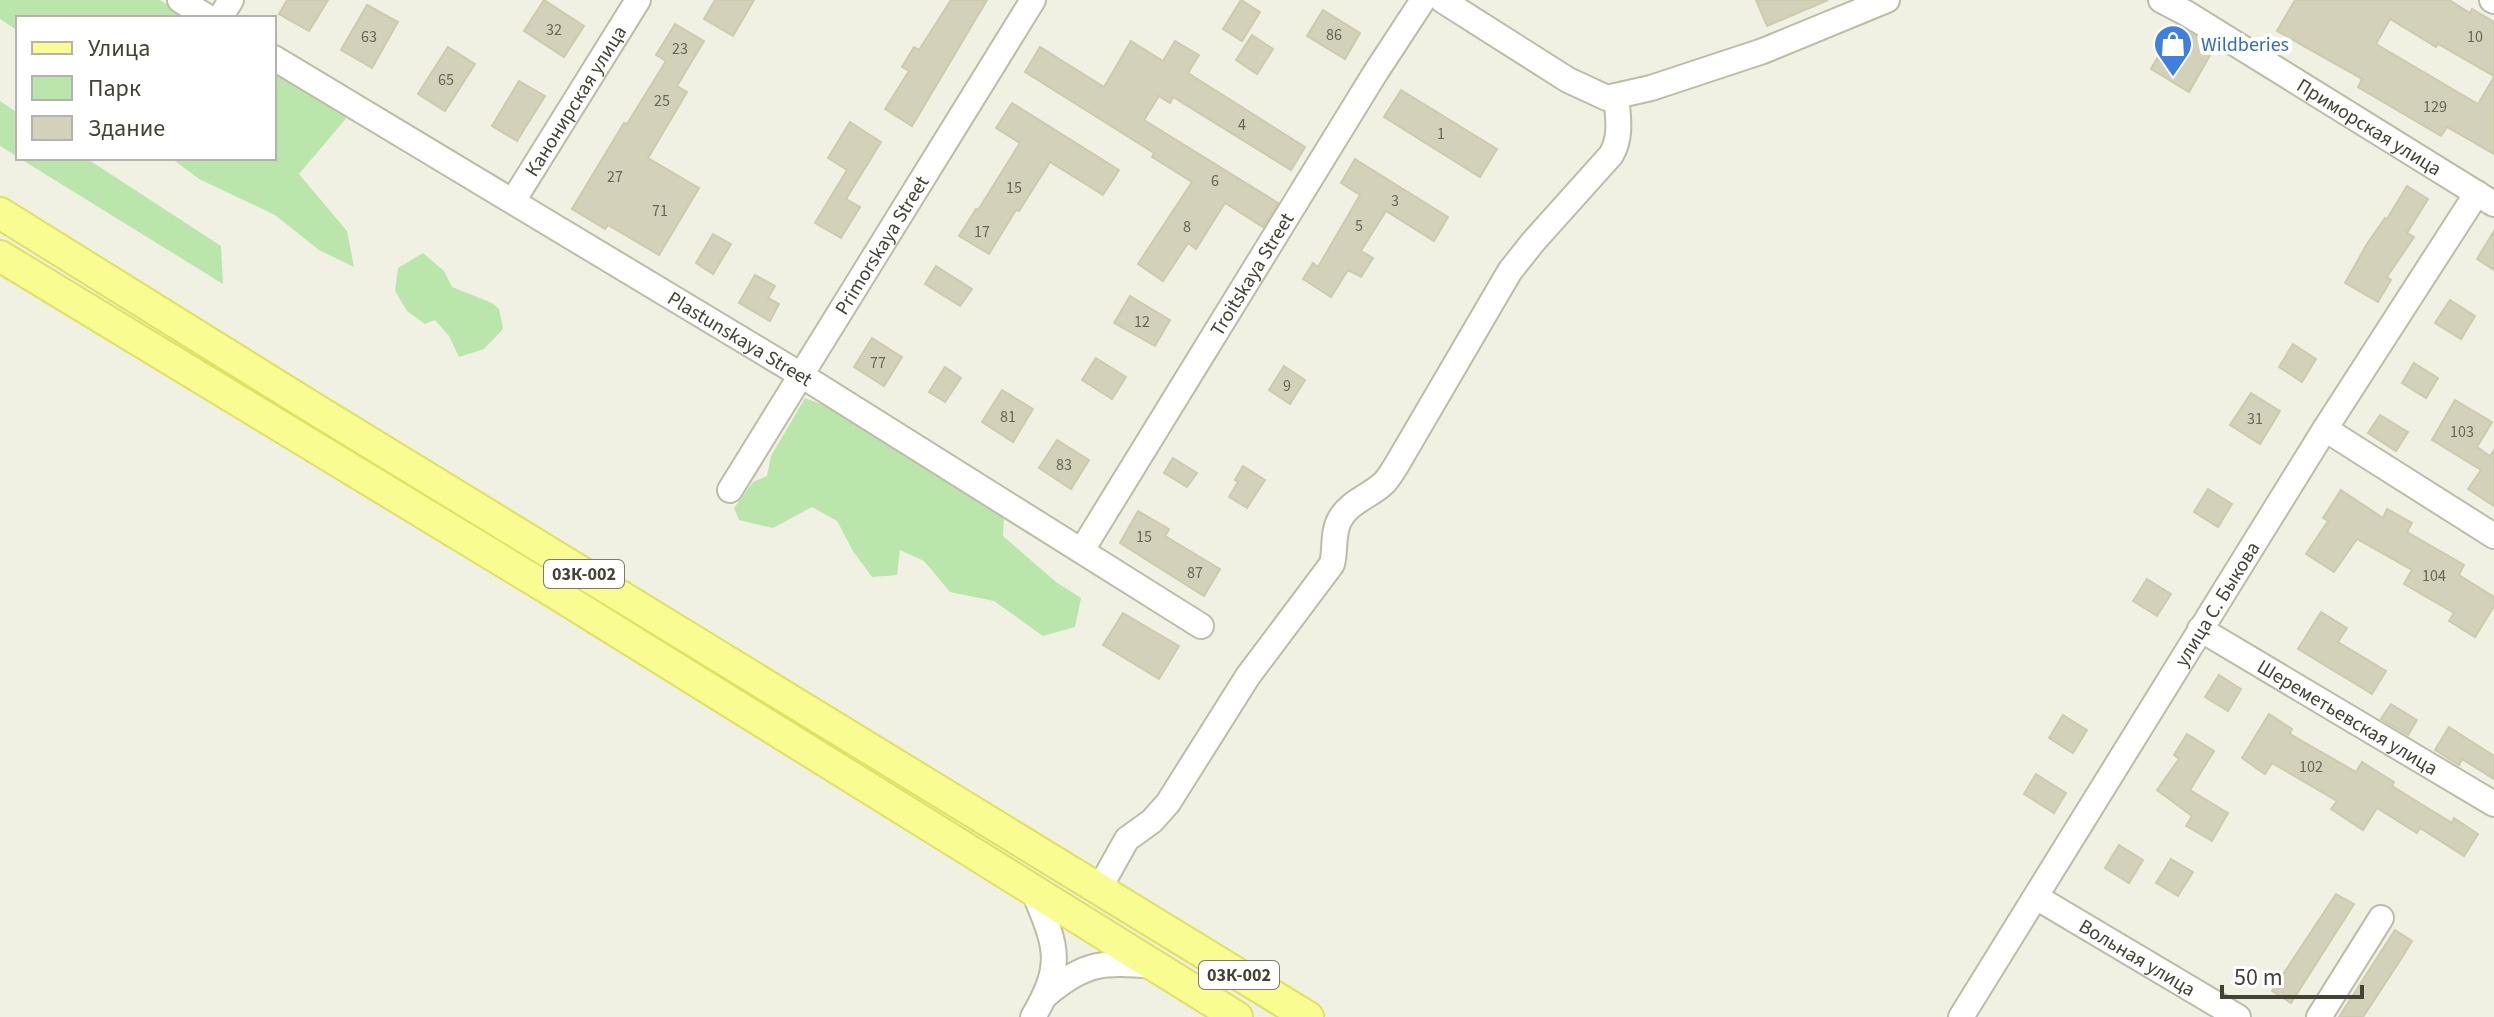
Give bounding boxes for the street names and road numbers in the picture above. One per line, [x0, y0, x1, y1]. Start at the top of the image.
street label: Канонирская улица [519, 20, 634, 182]
street label: Приморская улица [2291, 72, 2447, 183]
street label: Primorskaya Street [829, 170, 936, 321]
street label: Troitskaya Street [1204, 207, 1301, 342]
street label: Plastunskaya Street [662, 285, 818, 394]
street label: улица С. Быкова [2168, 536, 2267, 672]
road number: 03К-002 [544, 560, 624, 588]
street label: Шереметьевская улица [2252, 653, 2443, 782]
street label: Вольная улица [2073, 913, 2200, 1004]
road number: 03К-002 [1199, 961, 1279, 989]

